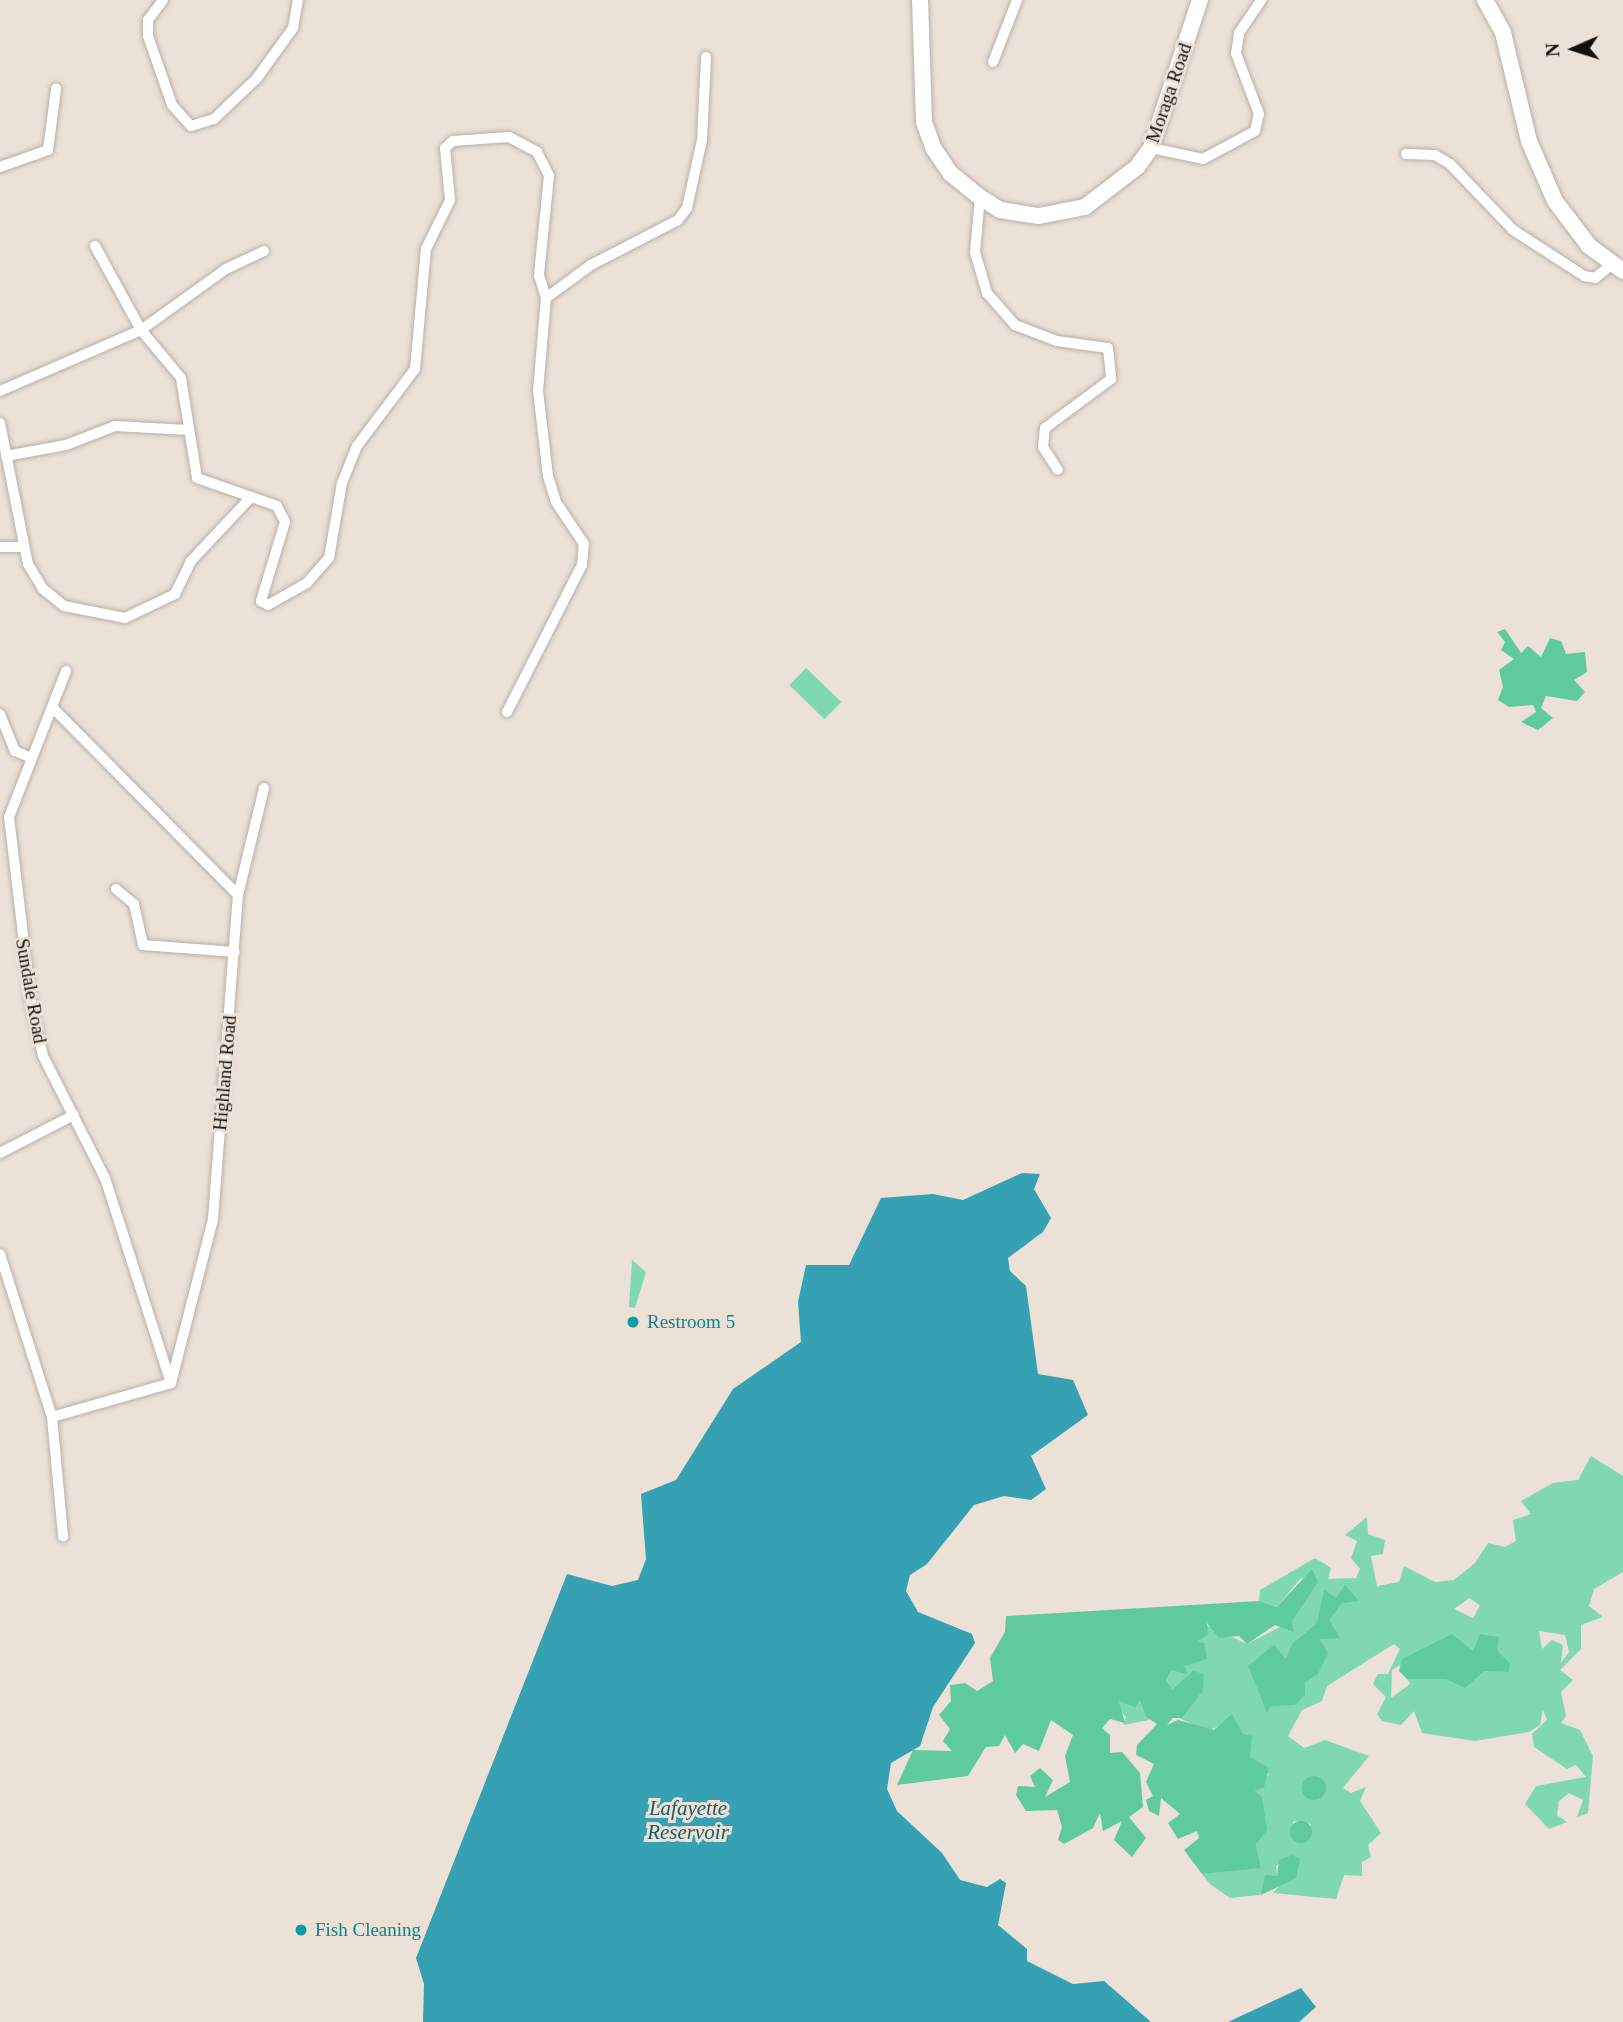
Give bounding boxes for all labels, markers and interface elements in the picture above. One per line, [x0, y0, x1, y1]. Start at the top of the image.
north arrow [1539, 14, 1609, 84]
street label: Moraga Road [1141, 40, 1197, 146]
text: N [1542, 43, 1563, 58]
street label: Sundale Road [11, 937, 51, 1045]
street label: Highland Road [209, 1014, 241, 1132]
place label: Restroom 5 [647, 1311, 735, 1333]
marker: Restroom 5 [625, 1314, 641, 1330]
water label: Lafayette Reservoir [647, 1795, 729, 1845]
place label: Fish Cleaning [315, 1919, 421, 1941]
marker: Fish Cleaning [293, 1922, 309, 1938]

